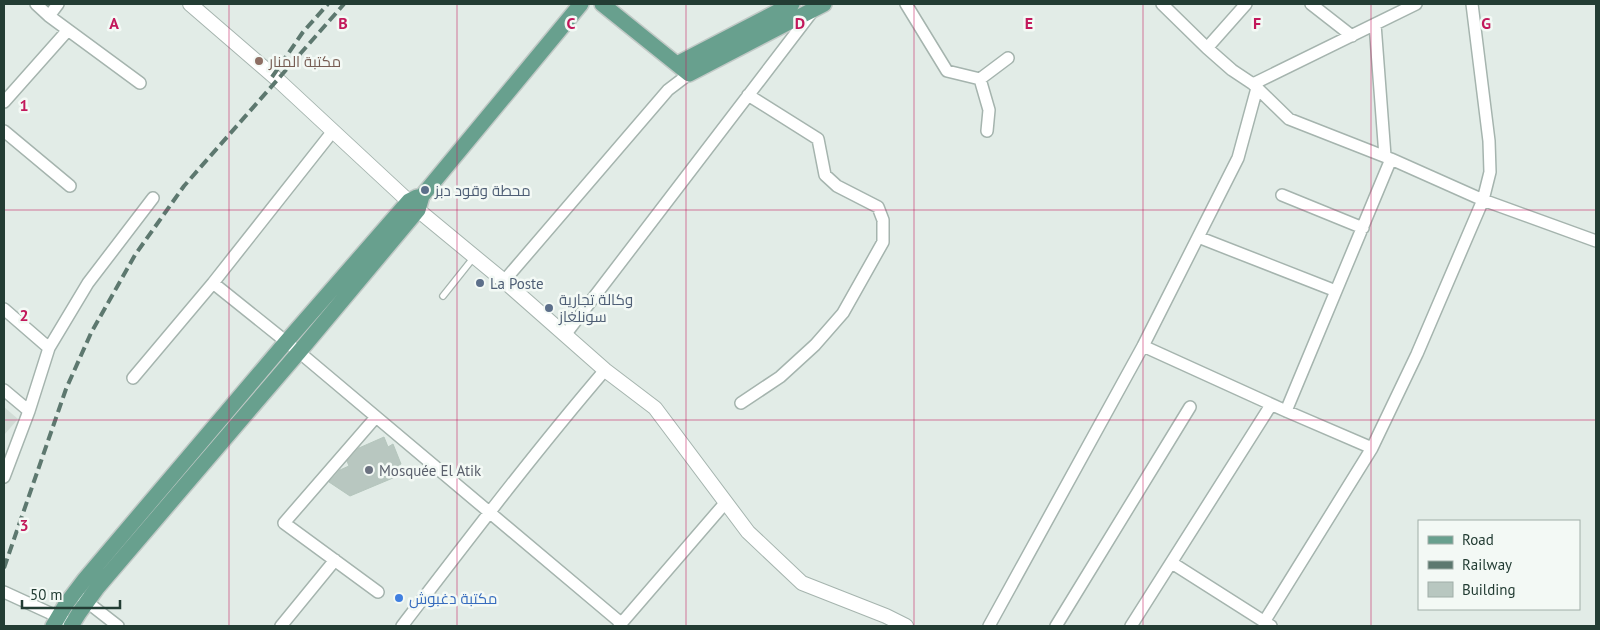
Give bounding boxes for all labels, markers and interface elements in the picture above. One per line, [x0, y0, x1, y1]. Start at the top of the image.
text: A [109, 13, 119, 33]
text: B [338, 13, 348, 33]
text: C [567, 13, 576, 33]
text: D [795, 13, 805, 33]
text: E [1025, 13, 1033, 33]
text: F [1253, 13, 1261, 33]
text: G [1481, 13, 1491, 33]
place label: مكتبة المنار [268, 52, 341, 71]
marker: مكتبة المنار [253, 55, 265, 67]
text: 1 [19, 95, 29, 115]
place label: محطة وقود دبز [434, 181, 531, 200]
marker: محطة وقود دبز [419, 184, 431, 196]
place label: La Poste [490, 274, 544, 293]
marker: La Poste [474, 277, 486, 289]
place label: وكالة تجارية سونلغاز [558, 290, 633, 326]
marker: وكالة تجارية سونلغاز [543, 302, 555, 314]
text: 2 [19, 305, 29, 325]
place label: Mosquée El Atik [379, 461, 482, 480]
marker: Mosquée El Atik [363, 464, 375, 476]
text: 3 [19, 515, 29, 535]
legend [1418, 520, 1580, 610]
text: Road [1462, 530, 1494, 549]
text: Railway [1462, 555, 1512, 574]
scale bar [22, 578, 120, 610]
text: Building [1462, 580, 1516, 599]
text: 50 m [30, 585, 63, 604]
place label: مكتبة دغبوش [409, 589, 497, 609]
marker: مكتبة دغبوش [393, 592, 405, 604]

